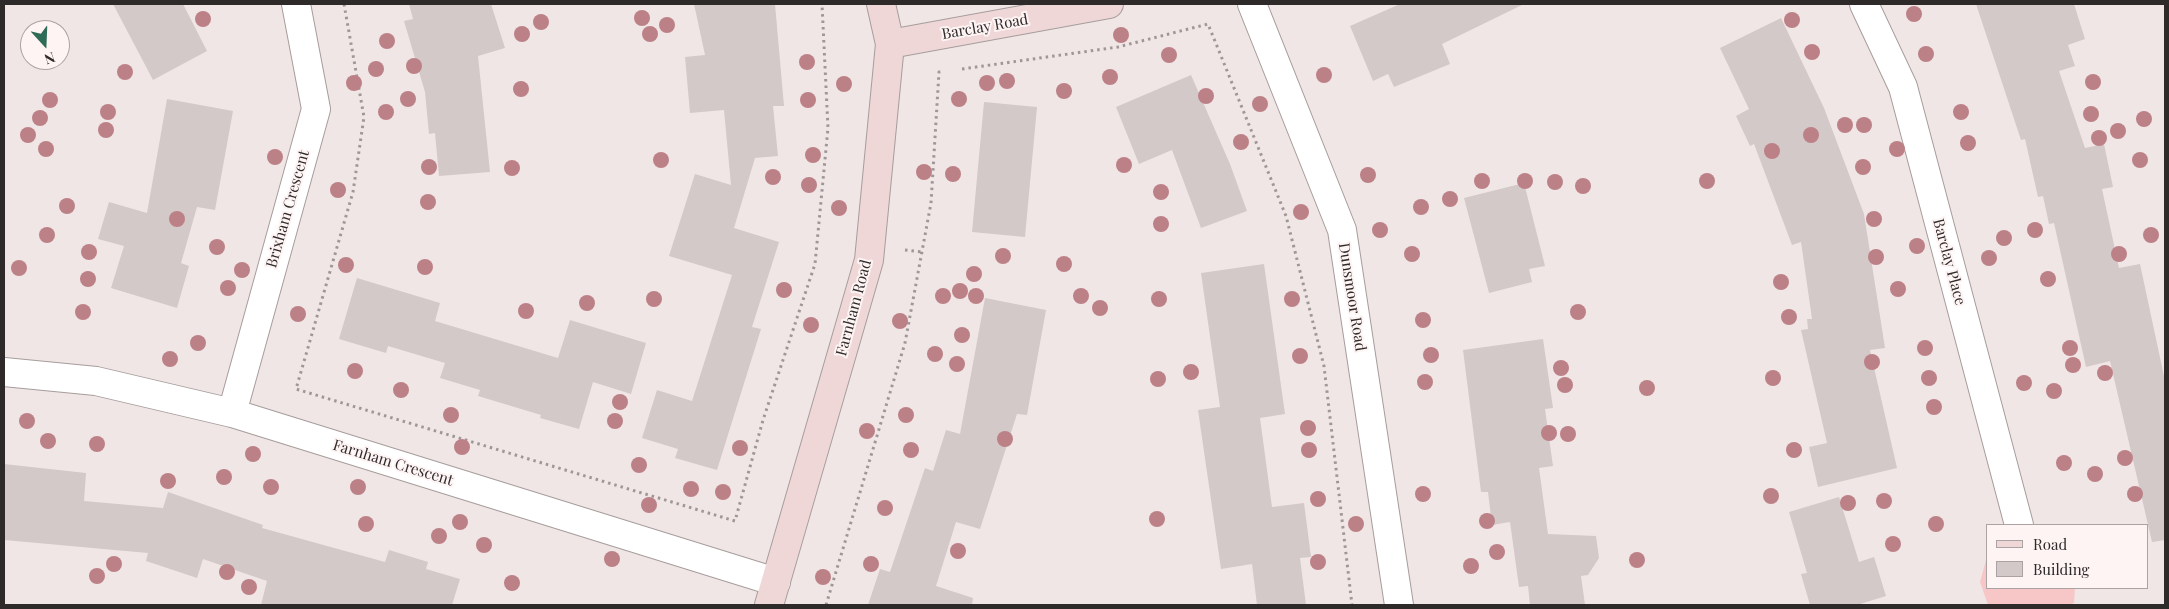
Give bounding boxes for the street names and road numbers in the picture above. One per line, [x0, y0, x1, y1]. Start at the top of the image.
street label: Barclay Road [940, 11, 1030, 43]
street label: Brixham Crescent [263, 148, 313, 270]
street label: Barclay Place [1929, 217, 1969, 307]
street label: Dunsmoor Road [1335, 242, 1369, 352]
street label: Farnham Road [833, 258, 875, 358]
street label: Farnham Crescent [331, 436, 455, 490]

